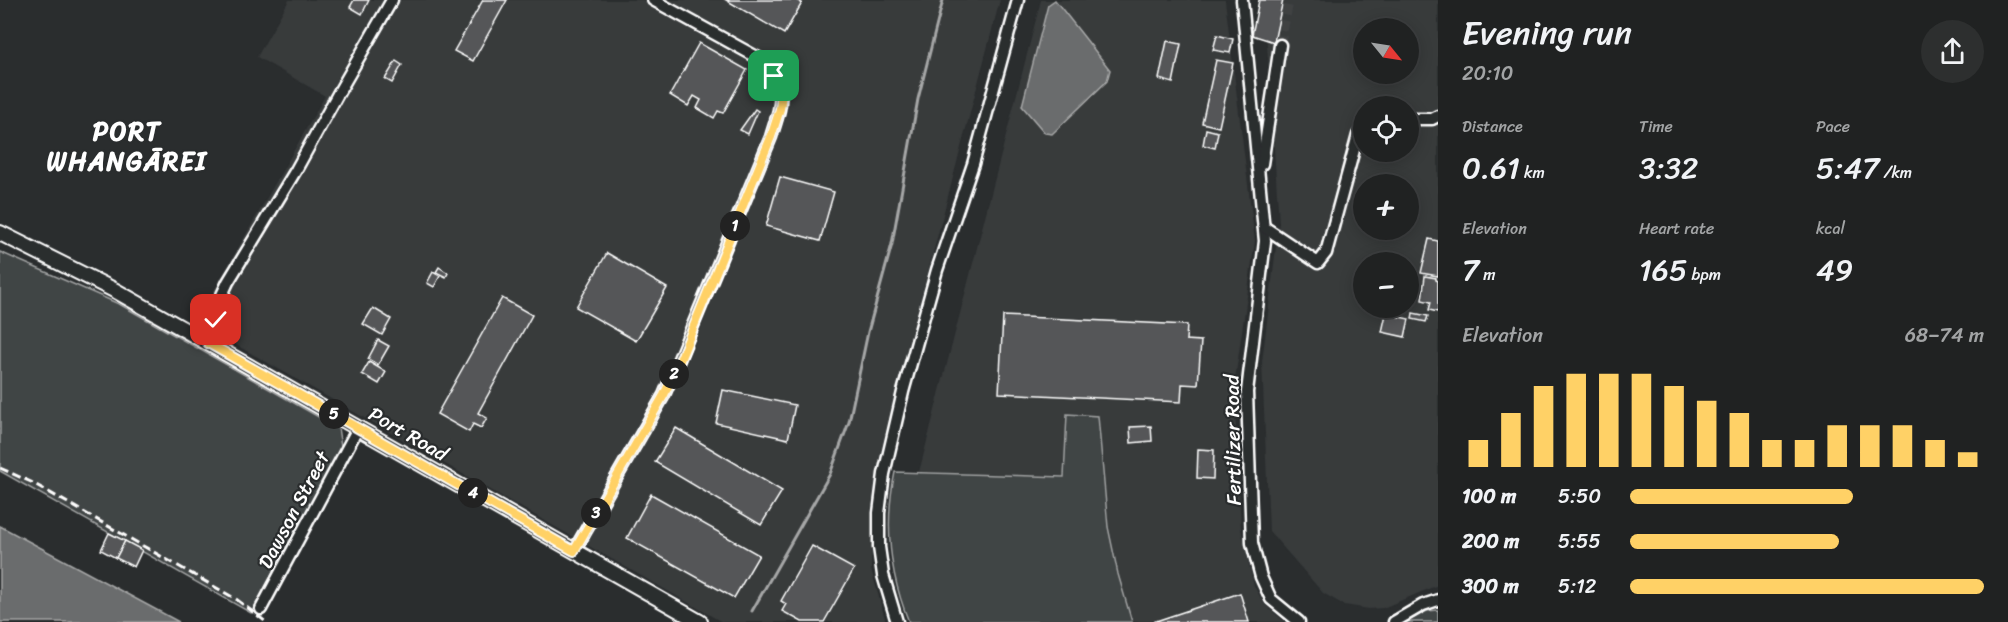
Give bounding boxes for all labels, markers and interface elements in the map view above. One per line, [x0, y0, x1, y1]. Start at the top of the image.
text: Evening run [1462, 4, 1632, 62]
north arrow [1353, 18, 1419, 84]
map controls [1353, 18, 1419, 318]
button: share [1921, 20, 1984, 83]
pin [748, 50, 799, 101]
text: 20:10 [1462, 56, 1513, 91]
icon: arrive [757, 59, 790, 92]
button: locate [1353, 96, 1419, 162]
district label: PORT WHANGĀREI [47, 108, 209, 184]
text: Distance [1462, 112, 1523, 141]
text: Time [1639, 112, 1673, 141]
text: Pace [1816, 112, 1850, 141]
text: 0.61 [1462, 141, 1520, 195]
text: 3:32 [1639, 141, 1698, 195]
text: 5:47 [1816, 141, 1879, 195]
text: km [1520, 158, 1545, 187]
text: /km [1879, 158, 1912, 187]
button: + [1353, 174, 1419, 240]
pin: 1 [720, 211, 750, 241]
text: 1 [732, 211, 738, 240]
text: Elevation [1462, 214, 1527, 243]
text: Heart rate [1639, 214, 1714, 243]
text: kcal [1816, 214, 1845, 243]
text: 7 [1462, 243, 1479, 297]
text: 165 [1639, 243, 1687, 297]
text: 49 [1816, 243, 1853, 297]
button: − [1353, 252, 1419, 318]
text: m [1479, 260, 1496, 289]
text: bpm [1687, 260, 1721, 289]
pin [190, 294, 241, 345]
icon: check [199, 303, 232, 336]
text: Elevation [1462, 318, 1543, 353]
text: 68–74 m [1905, 318, 1984, 353]
pin: 2 [659, 359, 689, 389]
text: 2 [669, 359, 679, 388]
street label: Fertilizer Road [1214, 373, 1252, 506]
street label: Port Road [361, 397, 456, 472]
pin: 5 [319, 399, 349, 429]
text: 5 [329, 399, 339, 428]
street label: Dawson Street [248, 444, 340, 575]
pin: 4 [458, 478, 488, 508]
text: 4 [468, 478, 478, 507]
text: 100 m [1462, 479, 1516, 514]
text: 5:50 [1558, 479, 1601, 514]
pin: 3 [581, 498, 611, 528]
text: 3 [592, 498, 600, 527]
text: 200 m [1462, 524, 1519, 559]
text: 5:55 [1558, 524, 1601, 559]
text: 300 m [1462, 569, 1519, 604]
text: 5:12 [1558, 569, 1596, 604]

